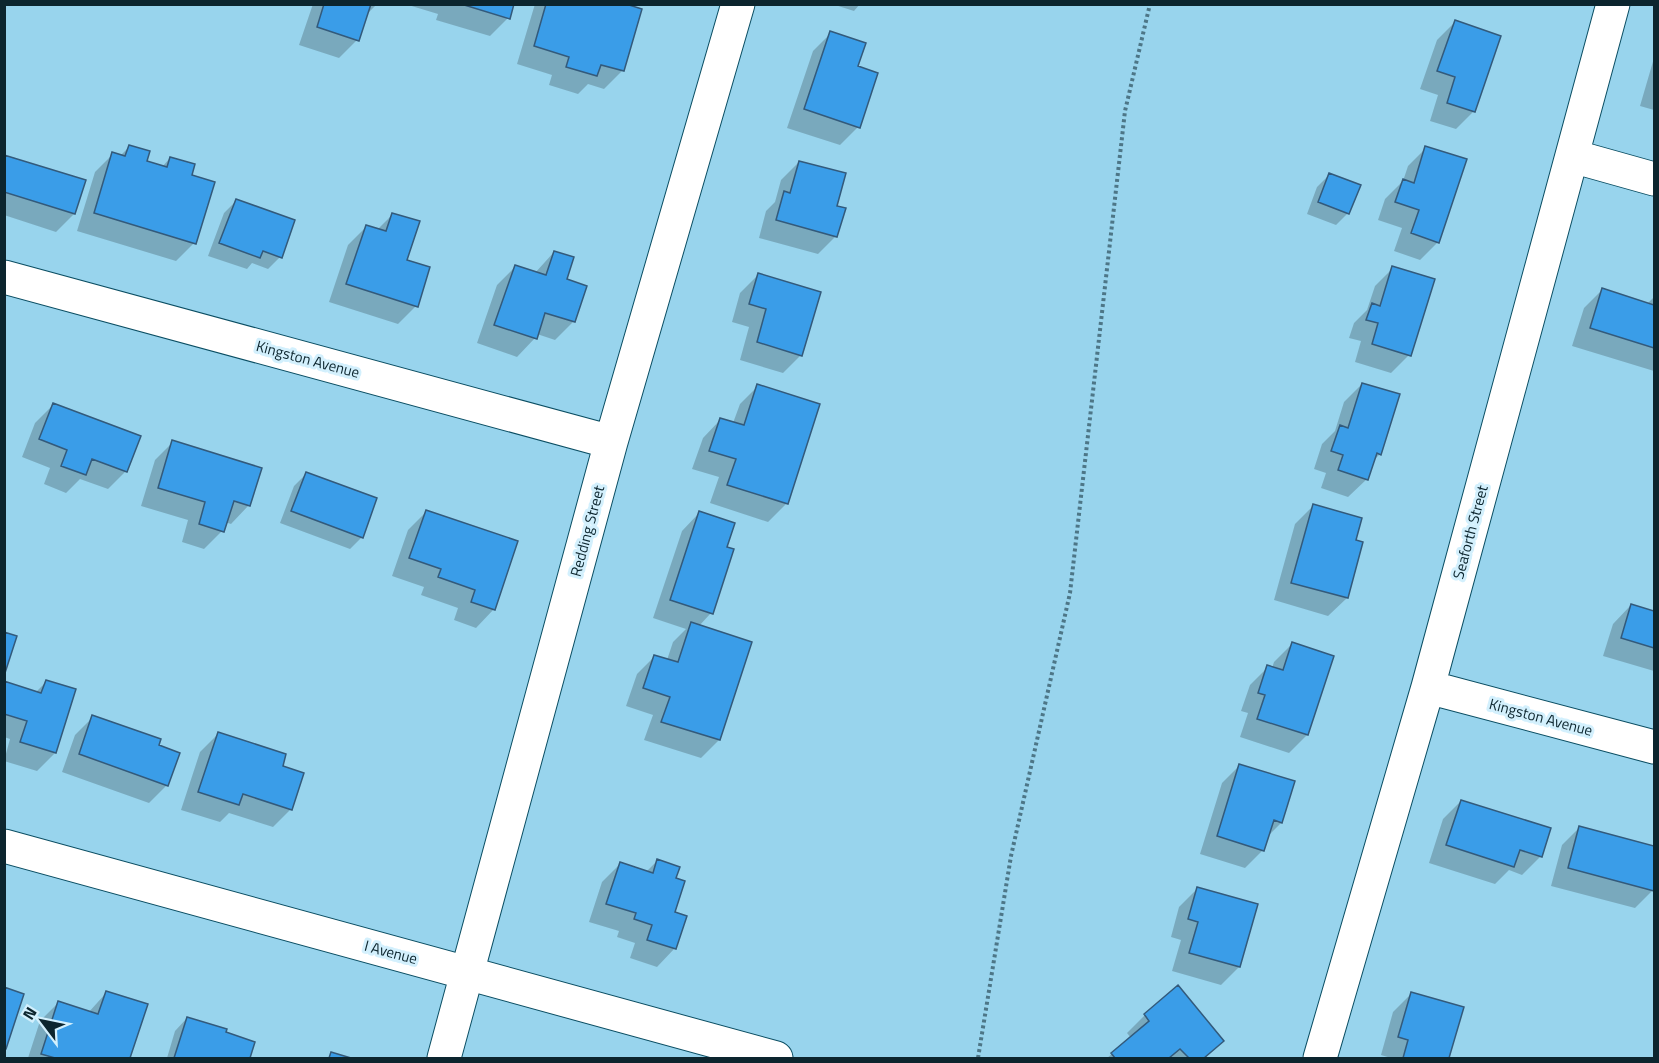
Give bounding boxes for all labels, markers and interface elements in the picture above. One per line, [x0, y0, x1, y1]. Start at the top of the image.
street label: Kingston Avenue [254, 334, 362, 384]
street label: Redding Street [564, 482, 610, 579]
street label: Seaforth Street [1446, 482, 1494, 582]
street label: Kingston Avenue [1487, 692, 1595, 742]
street label: I Avenue [362, 934, 420, 970]
north arrow [12, 991, 72, 1051]
text: N [16, 1002, 42, 1024]

